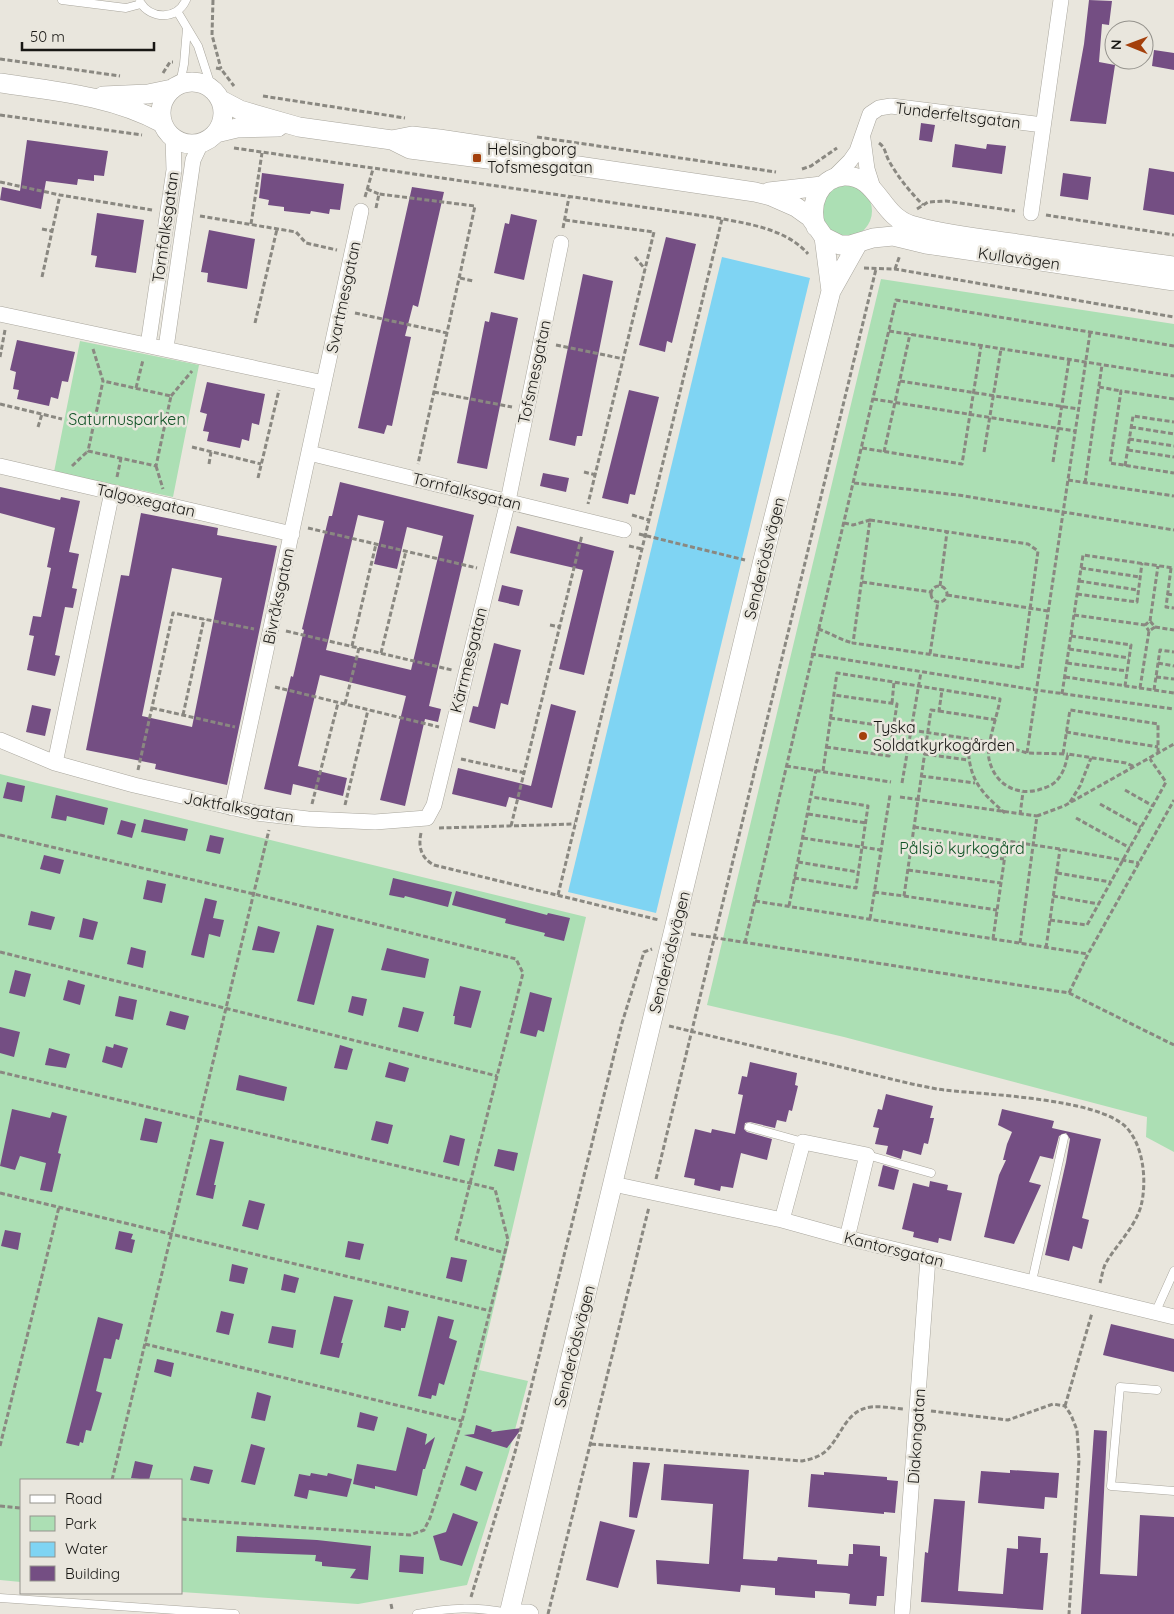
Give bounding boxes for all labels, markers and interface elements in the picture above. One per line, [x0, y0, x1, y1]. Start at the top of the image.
scale bar [22, 20, 155, 52]
north arrow [1104, 20, 1154, 70]
text: 50 m [30, 27, 65, 46]
text: N [1107, 39, 1125, 50]
street label: Tunderfeltsgatan [894, 97, 1022, 133]
place label: Helsingborg Tofsmesgatan [487, 139, 593, 177]
marker: Helsingborg Tofsmesgatan [471, 152, 483, 164]
street label: Tornfalksgatan [147, 170, 183, 284]
street label: Svartmesgatan [321, 239, 365, 355]
street label: Kullavägen [977, 242, 1061, 274]
street label: Tofsmesgatan [513, 318, 555, 426]
park label: Saturnusparken [68, 409, 186, 429]
street label: Tornfalksgatan [410, 468, 524, 514]
street label: Talgoxegatan [95, 479, 197, 521]
street label: Senderödsvägen [739, 495, 789, 621]
street label: Bivråksgatan [258, 546, 298, 646]
street label: Kärrmesgatan [445, 605, 491, 715]
place label: Tyska Soldatkyrkogården [873, 717, 1015, 755]
marker: Tyska Soldatkyrkogården [857, 730, 869, 742]
street label: Jaktfalksgatan [182, 787, 296, 827]
park label: Pålsjö kyrkogård [899, 838, 1025, 858]
street label: Senderödsvägen [644, 889, 694, 1015]
street label: Kantorsgatan [842, 1227, 946, 1271]
street label: Senderödsvägen [549, 1283, 599, 1409]
street label: Diakongatan [903, 1388, 929, 1484]
legend [20, 1479, 182, 1594]
text: Road [65, 1489, 102, 1508]
text: Park [65, 1514, 97, 1533]
text: Water [65, 1539, 108, 1558]
text: Building [65, 1564, 120, 1583]

